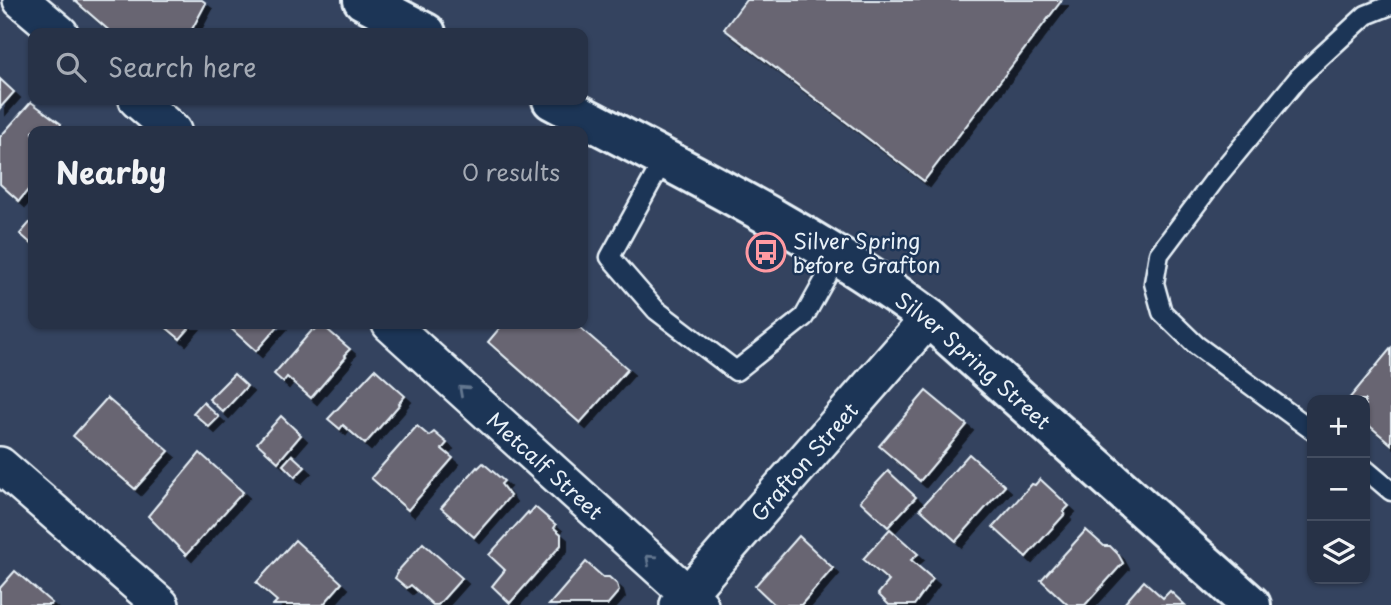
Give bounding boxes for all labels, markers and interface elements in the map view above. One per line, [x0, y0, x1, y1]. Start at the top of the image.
search box [28, 28, 588, 105]
text: Search here [108, 47, 257, 86]
icon: search [52, 48, 90, 86]
text: Nearby [56, 149, 166, 194]
text: 0 results [462, 154, 560, 189]
place label: Silver Spring before Grafton [793, 224, 940, 280]
bus stop icon: Silver Spring before Grafton [745, 231, 787, 273]
street label: Silver Spring Street [889, 283, 1059, 436]
one-way arrow [458, 386, 471, 398]
street label: Grafton Street [743, 395, 865, 528]
map controls [1307, 395, 1370, 584]
button: + [1307, 395, 1370, 458]
street label: Metcalf Street [480, 404, 611, 526]
button: − [1307, 458, 1370, 521]
button: layers [1307, 521, 1370, 584]
one-way arrow [645, 555, 658, 568]

